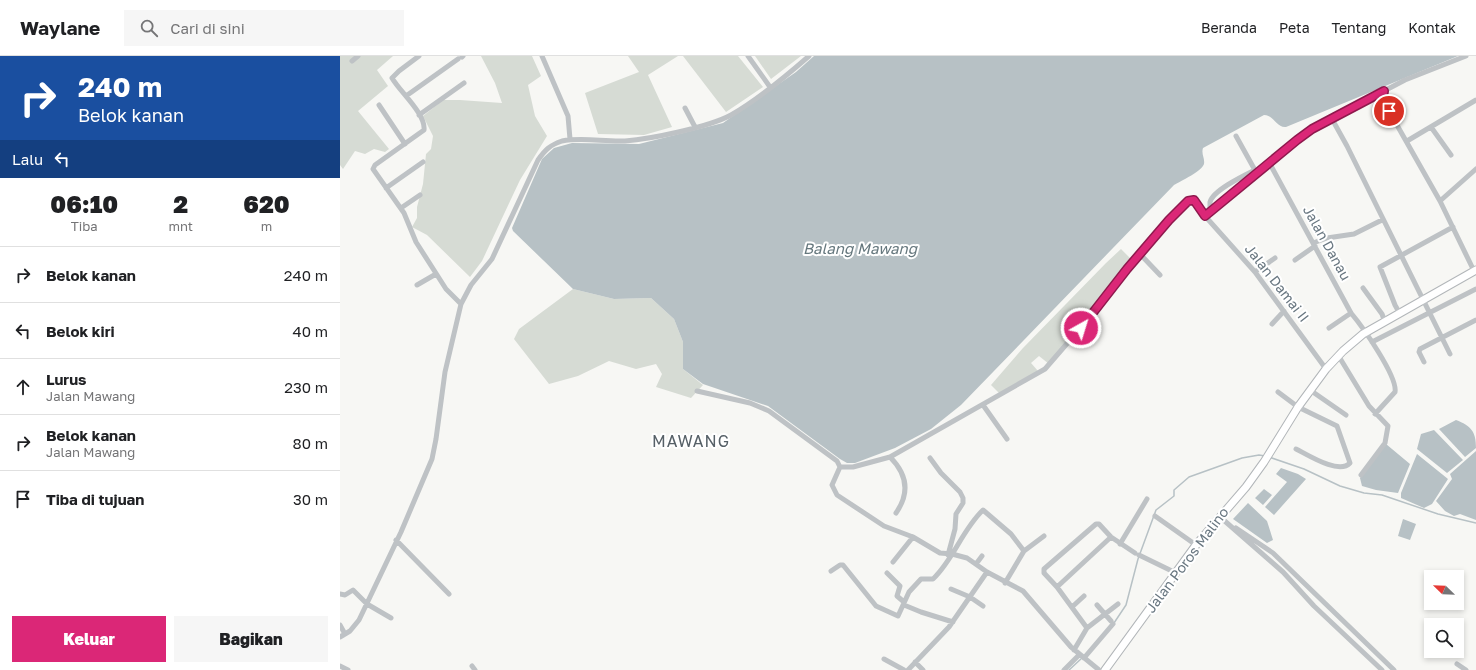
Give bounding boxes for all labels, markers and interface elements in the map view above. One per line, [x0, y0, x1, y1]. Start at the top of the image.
search box [124, 10, 404, 46]
text: Waylane [20, 16, 100, 39]
icon: search [138, 17, 160, 39]
text: Cari di sini [170, 19, 245, 37]
text: Beranda [1201, 19, 1257, 36]
text: Peta [1279, 19, 1310, 36]
text: Tentang [1332, 19, 1386, 36]
text: Kontak [1408, 19, 1456, 36]
text: 240 m [78, 70, 162, 103]
icon: right [12, 72, 64, 124]
pin [1372, 94, 1406, 128]
icon: arrive [1378, 100, 1400, 122]
text: Belok kanan [78, 104, 184, 126]
icon: left [51, 148, 73, 170]
text: Lalu [12, 150, 43, 168]
text: 06:10 [50, 189, 118, 218]
text: 2 [173, 189, 188, 218]
text: 620 [243, 189, 290, 218]
street label: Jalan Danau [1300, 202, 1355, 283]
text: Tiba [71, 218, 98, 234]
text: mnt [168, 218, 193, 234]
text: m [261, 218, 272, 234]
water label: Balang Mawang [803, 239, 919, 258]
street label: Jalan Damai II [1242, 240, 1313, 325]
icon: right [12, 264, 34, 286]
text: Belok kanan [46, 266, 136, 284]
text: 240 m [284, 266, 328, 284]
position arrow [1060, 307, 1102, 349]
icon: left [12, 320, 34, 342]
text: Belok kiri [46, 322, 115, 340]
text: 40 m [293, 322, 328, 340]
text: Lurus [46, 370, 87, 388]
icon: ahead [12, 376, 34, 398]
text: 230 m [284, 378, 328, 396]
text: Jalan Mawang [46, 388, 135, 404]
text: Belok kanan [46, 426, 136, 444]
district label: MAWANG [652, 431, 730, 451]
icon: right [12, 432, 34, 454]
text: 80 m [293, 434, 328, 452]
text: Jalan Mawang [46, 444, 135, 460]
icon: arrive [12, 488, 34, 510]
text: Tiba di tujuan [46, 490, 144, 508]
text: 30 m [293, 490, 328, 508]
street label: Jalan Poros Malino [1141, 504, 1232, 616]
north arrow [1424, 570, 1464, 610]
map controls [1424, 570, 1464, 658]
button: Keluar [12, 616, 166, 662]
button: Bagikan [174, 616, 328, 662]
button: search [1424, 618, 1464, 658]

